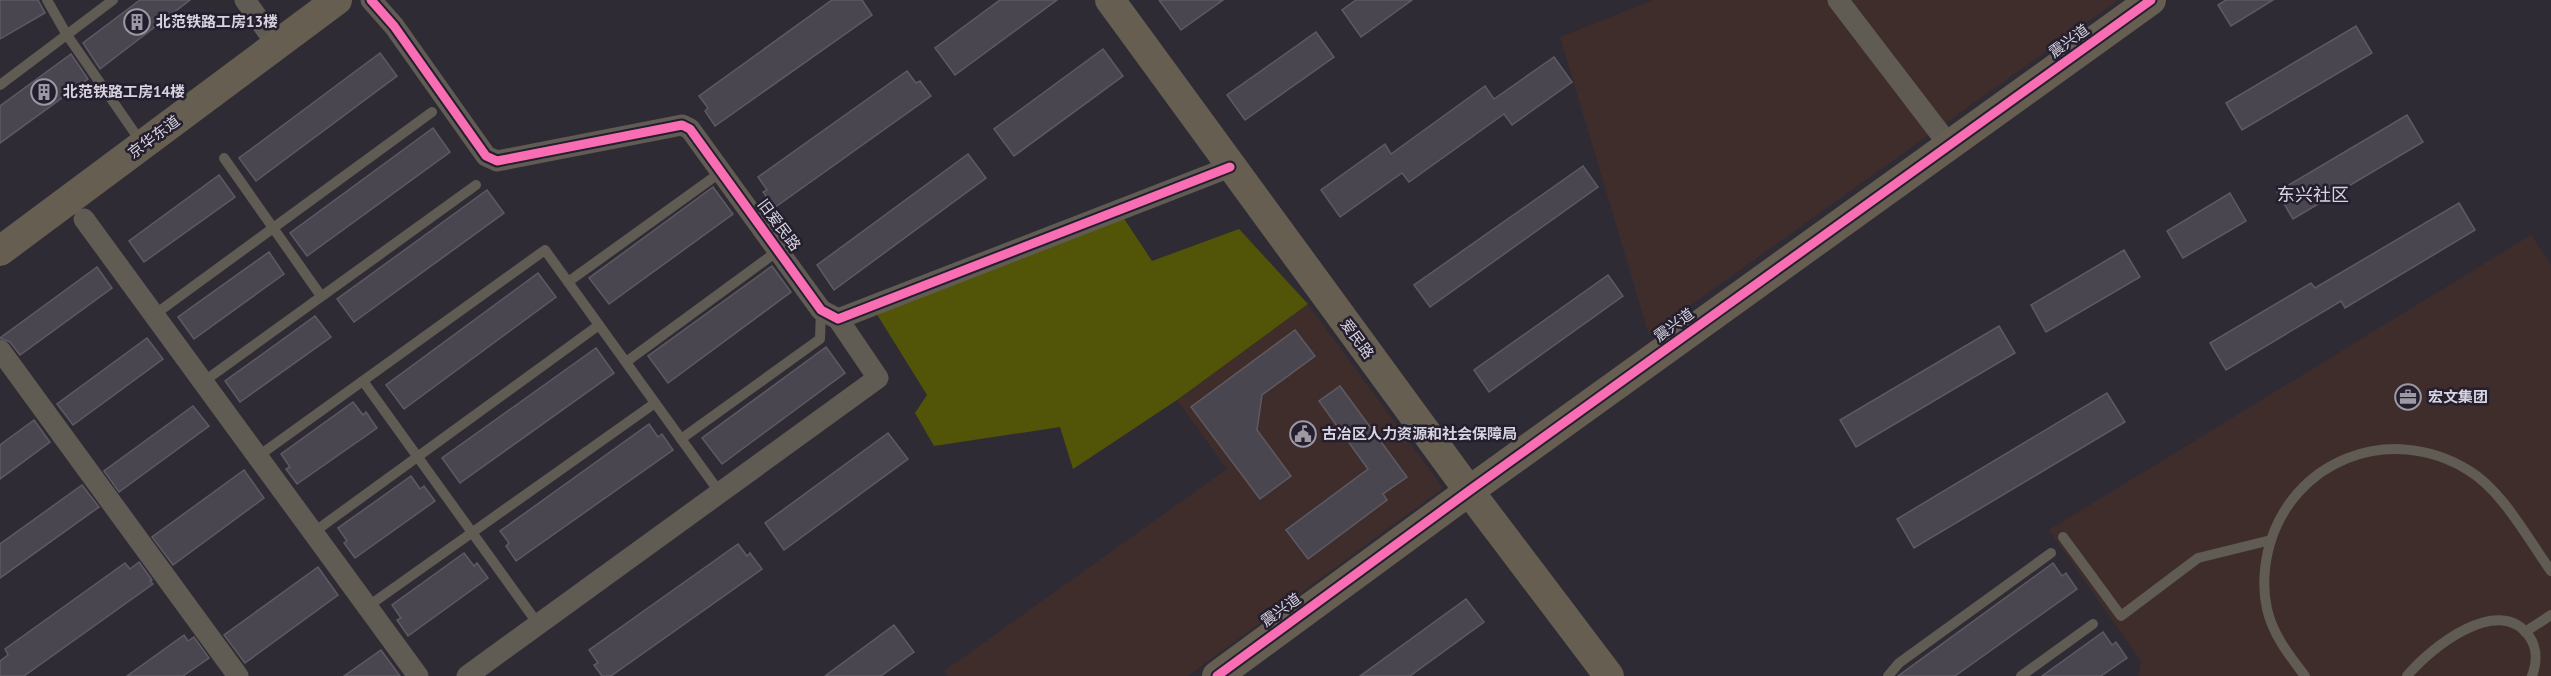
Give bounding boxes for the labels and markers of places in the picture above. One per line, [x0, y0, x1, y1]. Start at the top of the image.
building icon: 北范铁路工房13楼 [122, 7, 152, 37]
place label: 北范铁路工房13楼 [156, 12, 278, 31]
building icon: 北范铁路工房14楼 [29, 77, 59, 107]
place label: 北范铁路工房14楼 [63, 82, 185, 101]
office icon: 宏文集团 [2393, 382, 2423, 412]
place label: 宏文集团 [2428, 387, 2488, 406]
public building icon: 古冶区人力资源和社会保障局 [1288, 419, 1318, 449]
place label: 古冶区人力资源和社会保障局 [1322, 424, 1517, 443]

